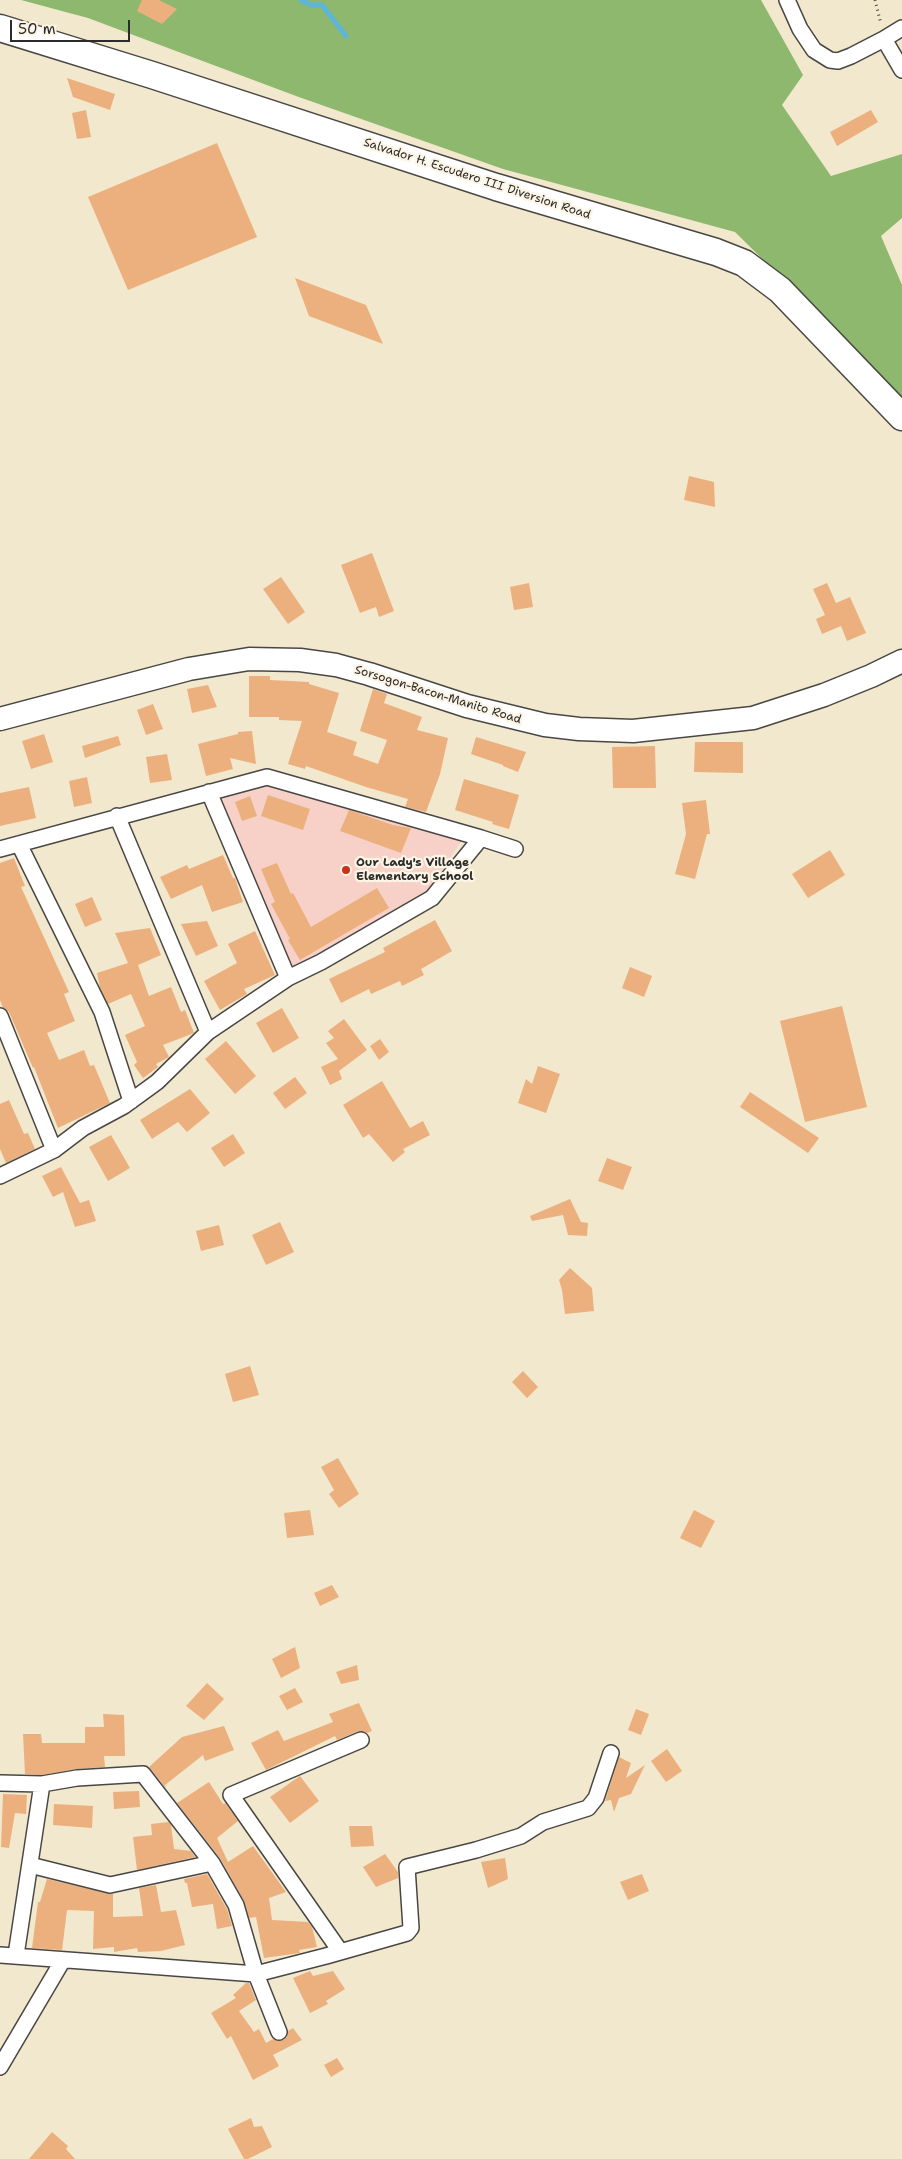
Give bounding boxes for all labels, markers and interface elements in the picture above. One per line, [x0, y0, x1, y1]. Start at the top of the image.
scale bar [12, 10, 132, 42]
text: 50 m [18, 19, 56, 39]
street label: Salvador H. Escudero III Diversion Road [362, 135, 592, 223]
street label: Sorsogon-Bacon-Manito Road [353, 663, 523, 727]
place label: Our Lady's Village Elementary School [356, 856, 473, 884]
marker: Our Lady's Village Elementary School [340, 864, 352, 876]

